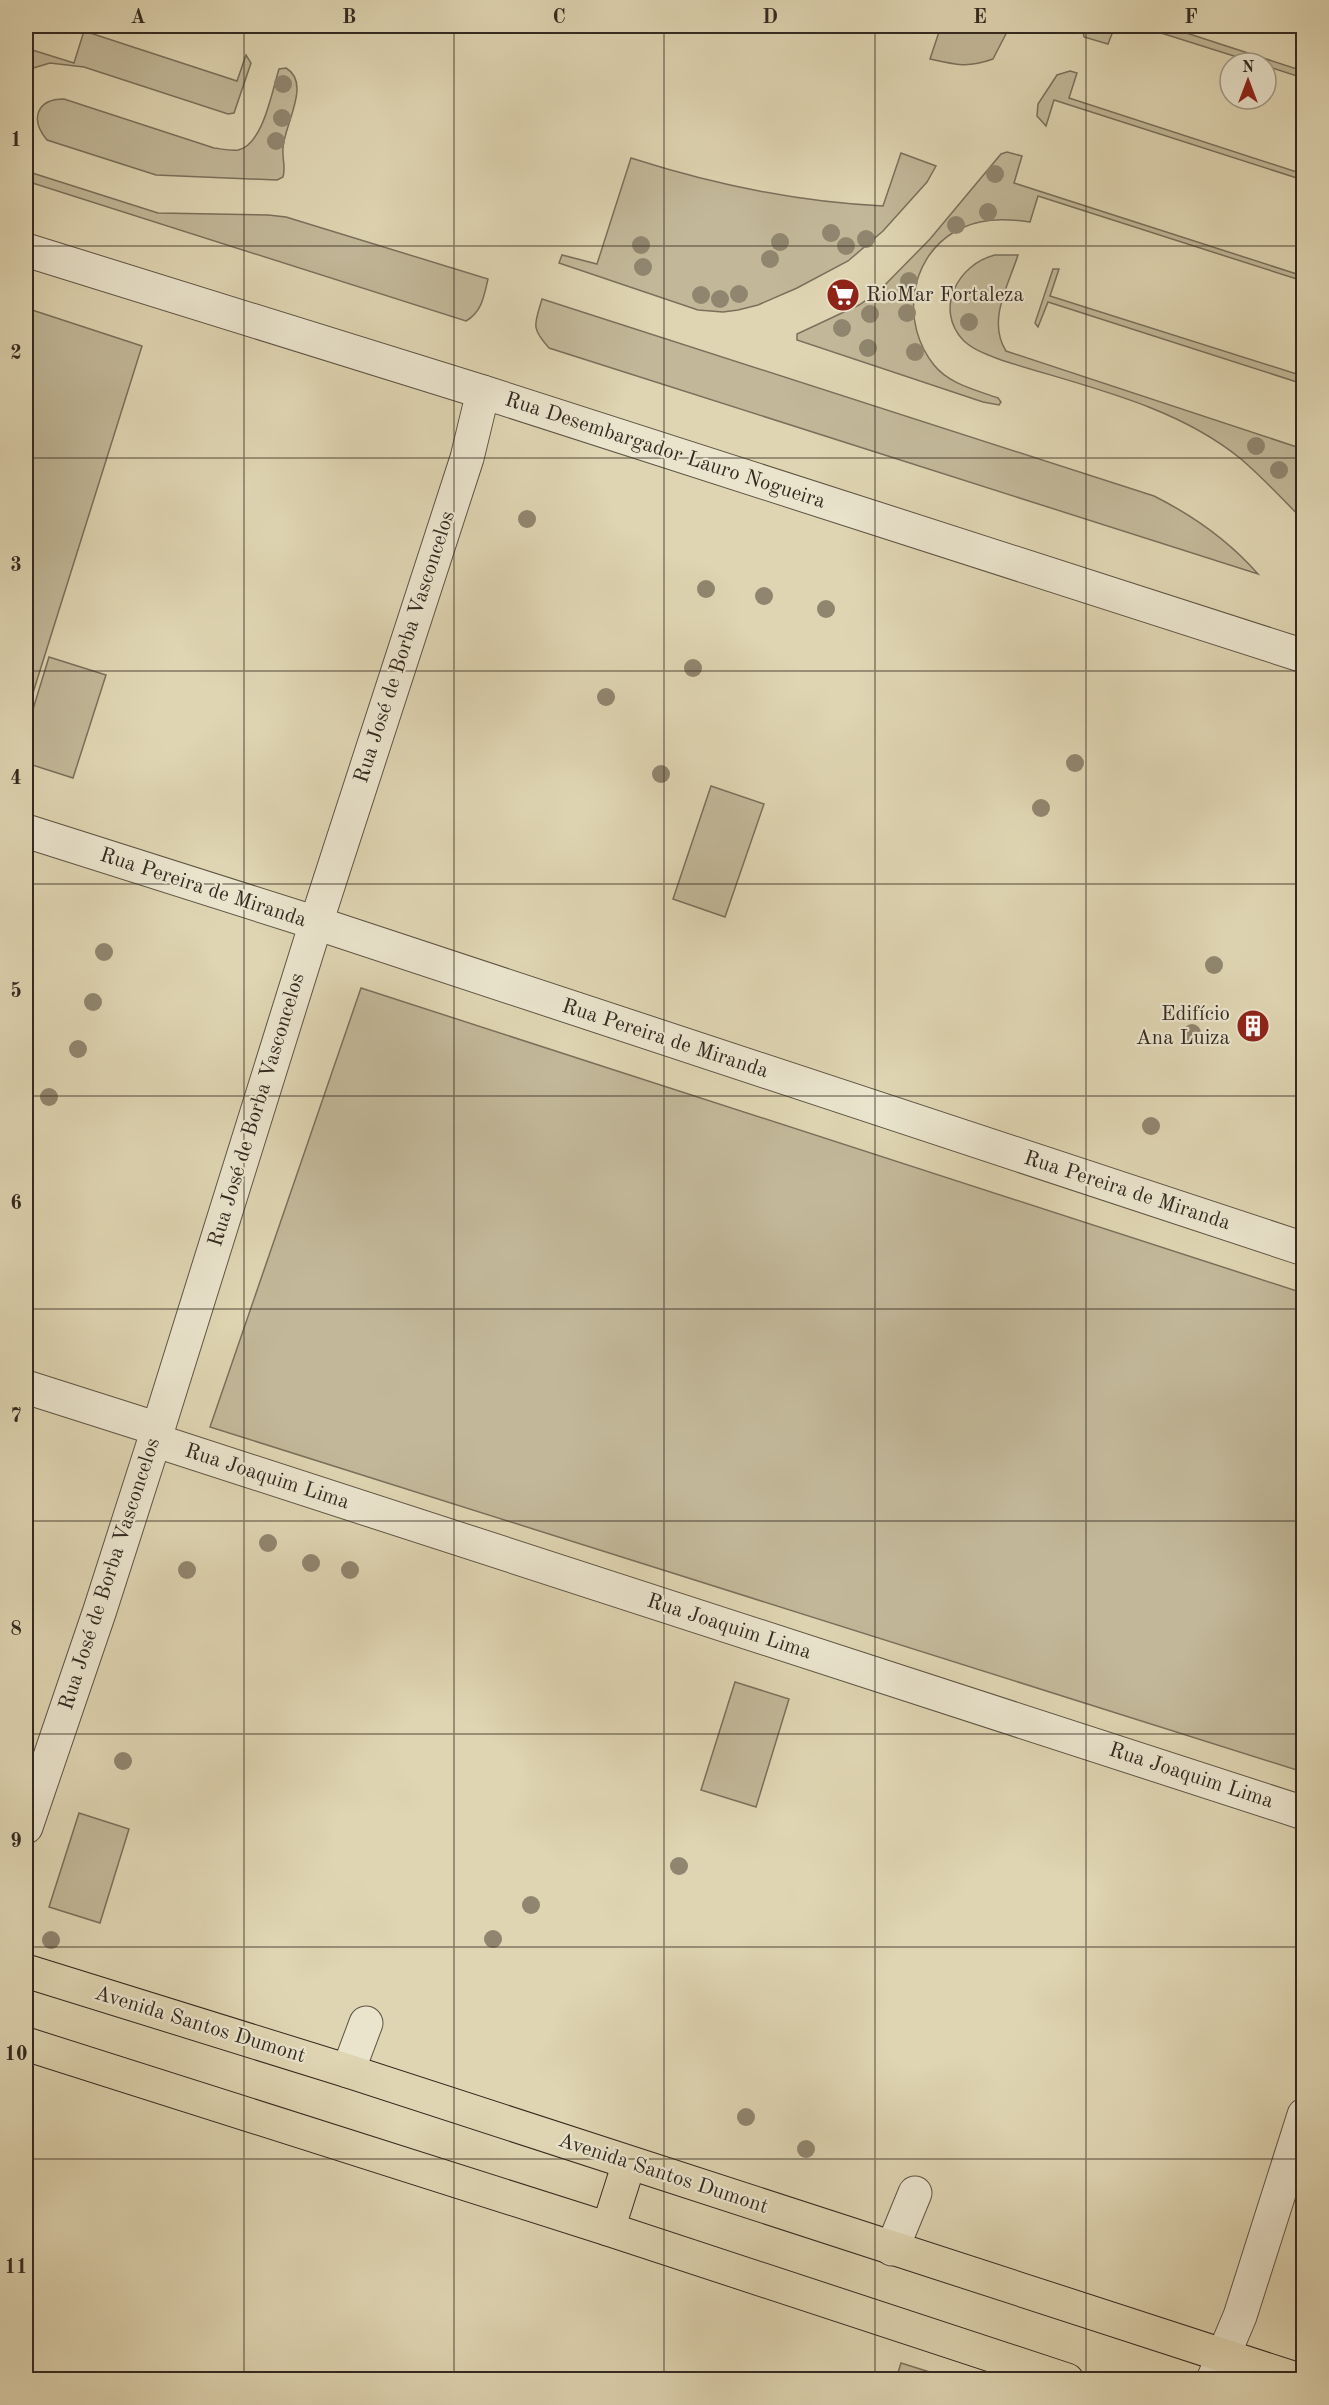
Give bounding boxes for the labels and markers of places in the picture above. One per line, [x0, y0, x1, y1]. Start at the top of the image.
supermarket icon: RioMar Fortaleza [825, 277, 861, 313]
place label: RioMar Fortaleza [866, 285, 1024, 306]
place label: Edifício Ana Luiza [1136, 1004, 1230, 1049]
building icon: Edifício Ana Luiza [1235, 1008, 1271, 1044]

